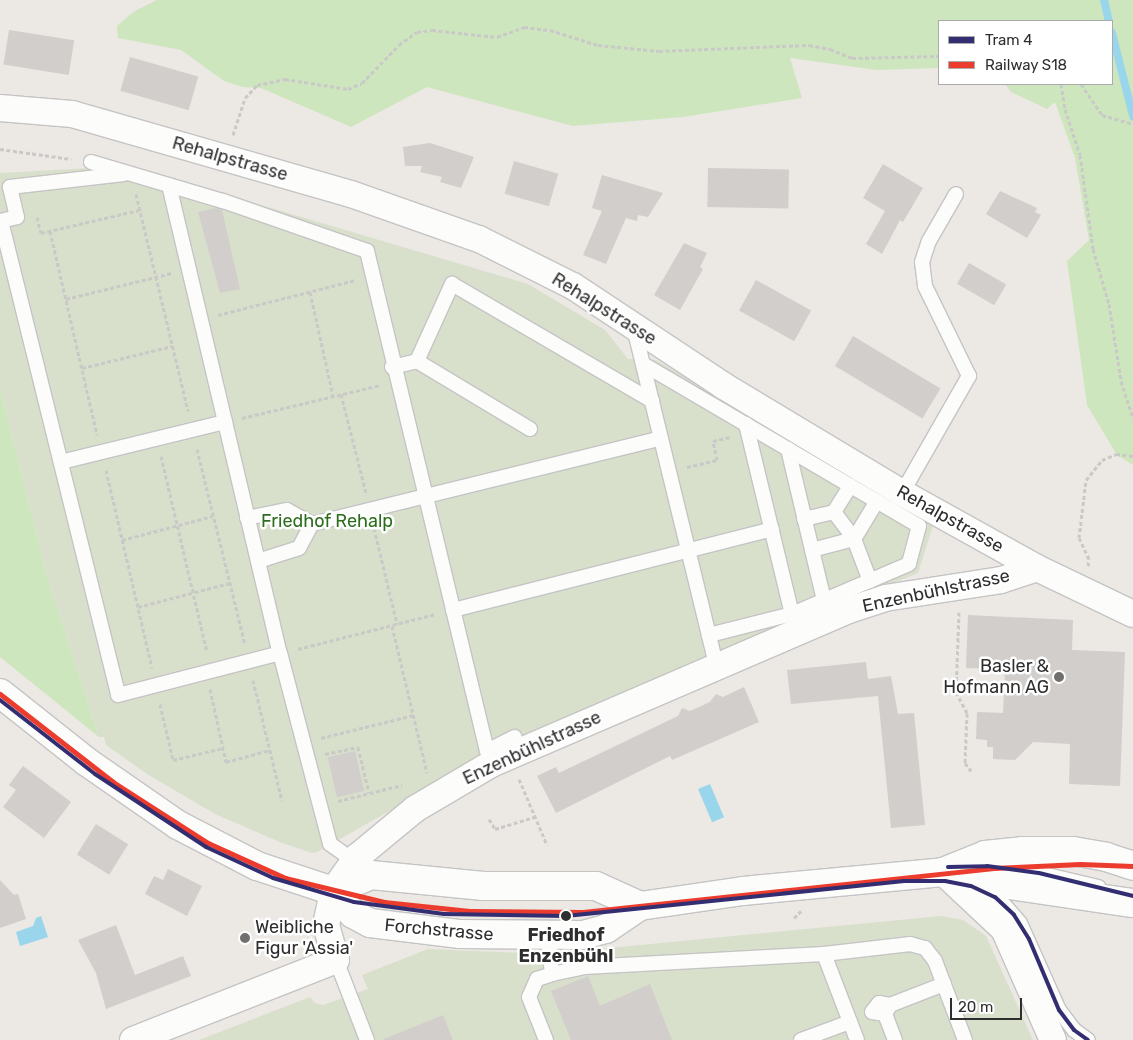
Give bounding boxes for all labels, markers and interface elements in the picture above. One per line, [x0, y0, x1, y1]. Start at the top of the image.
legend [938, 20, 1113, 85]
text: Tram 4 [985, 31, 1033, 49]
text: Railway S18 [985, 56, 1067, 74]
street label: Rehalpstrasse [170, 132, 290, 186]
street label: Rehalpstrasse [548, 268, 660, 350]
street label: Rehalpstrasse [893, 481, 1007, 557]
park label: Friedhof Rehalp [261, 510, 393, 532]
street label: Enzenbühlstrasse [860, 565, 1012, 617]
place label: Basler & Hofmann AG [943, 656, 1049, 699]
marker: Basler & Hofmann AG [1053, 671, 1065, 683]
street label: Enzenbühlstrasse [459, 707, 605, 789]
marker: Friedhof Enzenbühl [559, 909, 573, 923]
street label: Forchstrasse [384, 914, 494, 946]
place label: Weibliche Figur 'Assia' [255, 917, 354, 960]
place label: Friedhof Enzenbühl [519, 925, 613, 968]
marker: Weibliche Figur 'Assia' [239, 932, 251, 944]
scale bar [953, 988, 1026, 1020]
text: 20 m [958, 998, 993, 1016]

